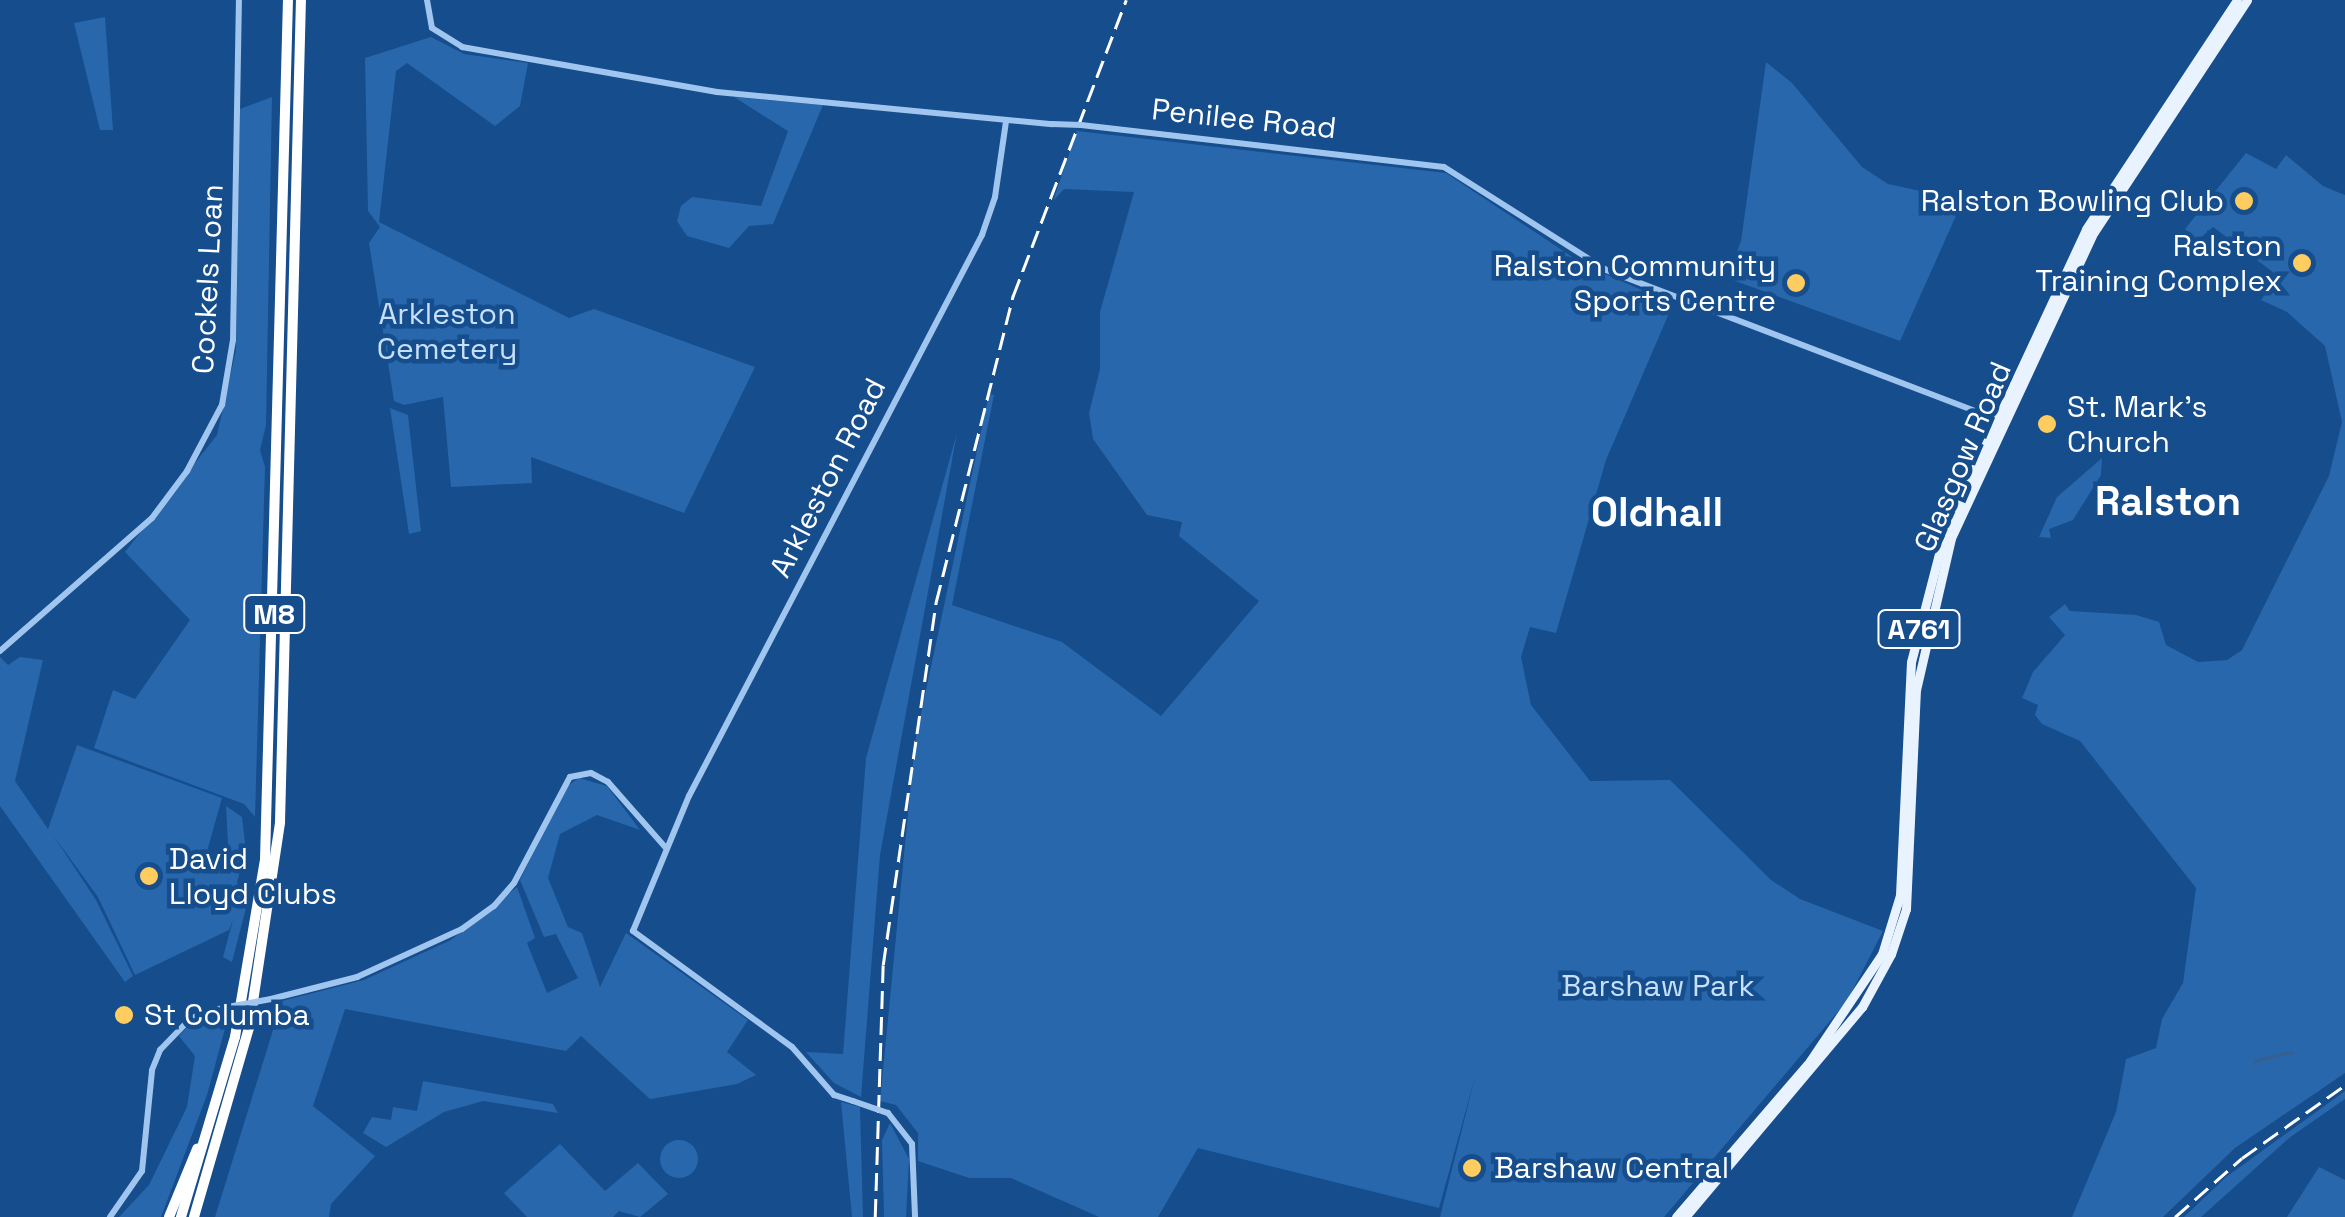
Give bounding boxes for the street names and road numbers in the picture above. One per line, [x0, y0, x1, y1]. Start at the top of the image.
street label: Penilee Road [1150, 91, 1338, 147]
street label: Cockels Loan [185, 183, 231, 375]
street label: Glasgow Road [1907, 357, 2019, 557]
street label: Arkleston Road [762, 373, 894, 583]
road number: M8 [242, 591, 306, 637]
road number: A761 [1876, 606, 1962, 652]

